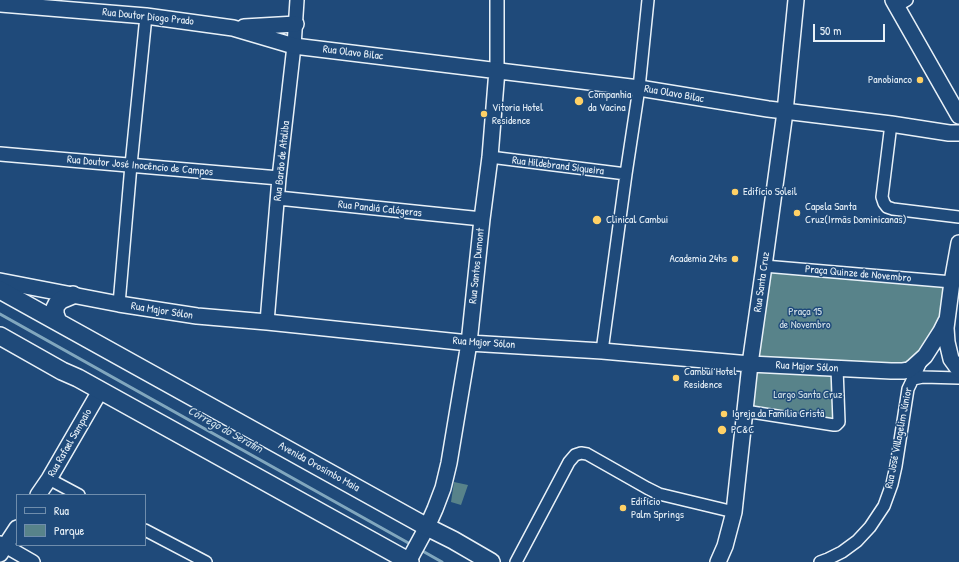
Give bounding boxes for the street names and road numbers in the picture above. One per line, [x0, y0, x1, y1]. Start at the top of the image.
street label: Rua Doutor Diogo Prado [102, 6, 194, 28]
street label: Rua Olavo Bilac [322, 43, 384, 63]
street label: Rua Olavo Bilac [643, 82, 705, 106]
street label: Rua Barão de Ataliba [271, 120, 293, 202]
street label: Rua Doutor José Inocêncio de Campos [66, 153, 214, 179]
street label: Rua Hildebrand Siqueira [511, 154, 605, 178]
street label: Rua Pandiá Calógeras [337, 198, 423, 220]
street label: Rua Santos Dumont [466, 228, 488, 304]
street label: Rua Santa Cruz [751, 251, 773, 313]
street label: Praça Quinze de Novembro [804, 263, 912, 285]
street label: Rua Major Sólon [130, 300, 194, 322]
street label: Rua Major Sólon [452, 334, 516, 352]
street label: Rua Major Sólon [775, 359, 839, 375]
street label: Rua José Villagelim Júnior [883, 386, 915, 490]
street label: Rua Rafael Sampaio [45, 407, 95, 479]
street label: Avenida Orosimbo Maia [276, 439, 362, 495]

